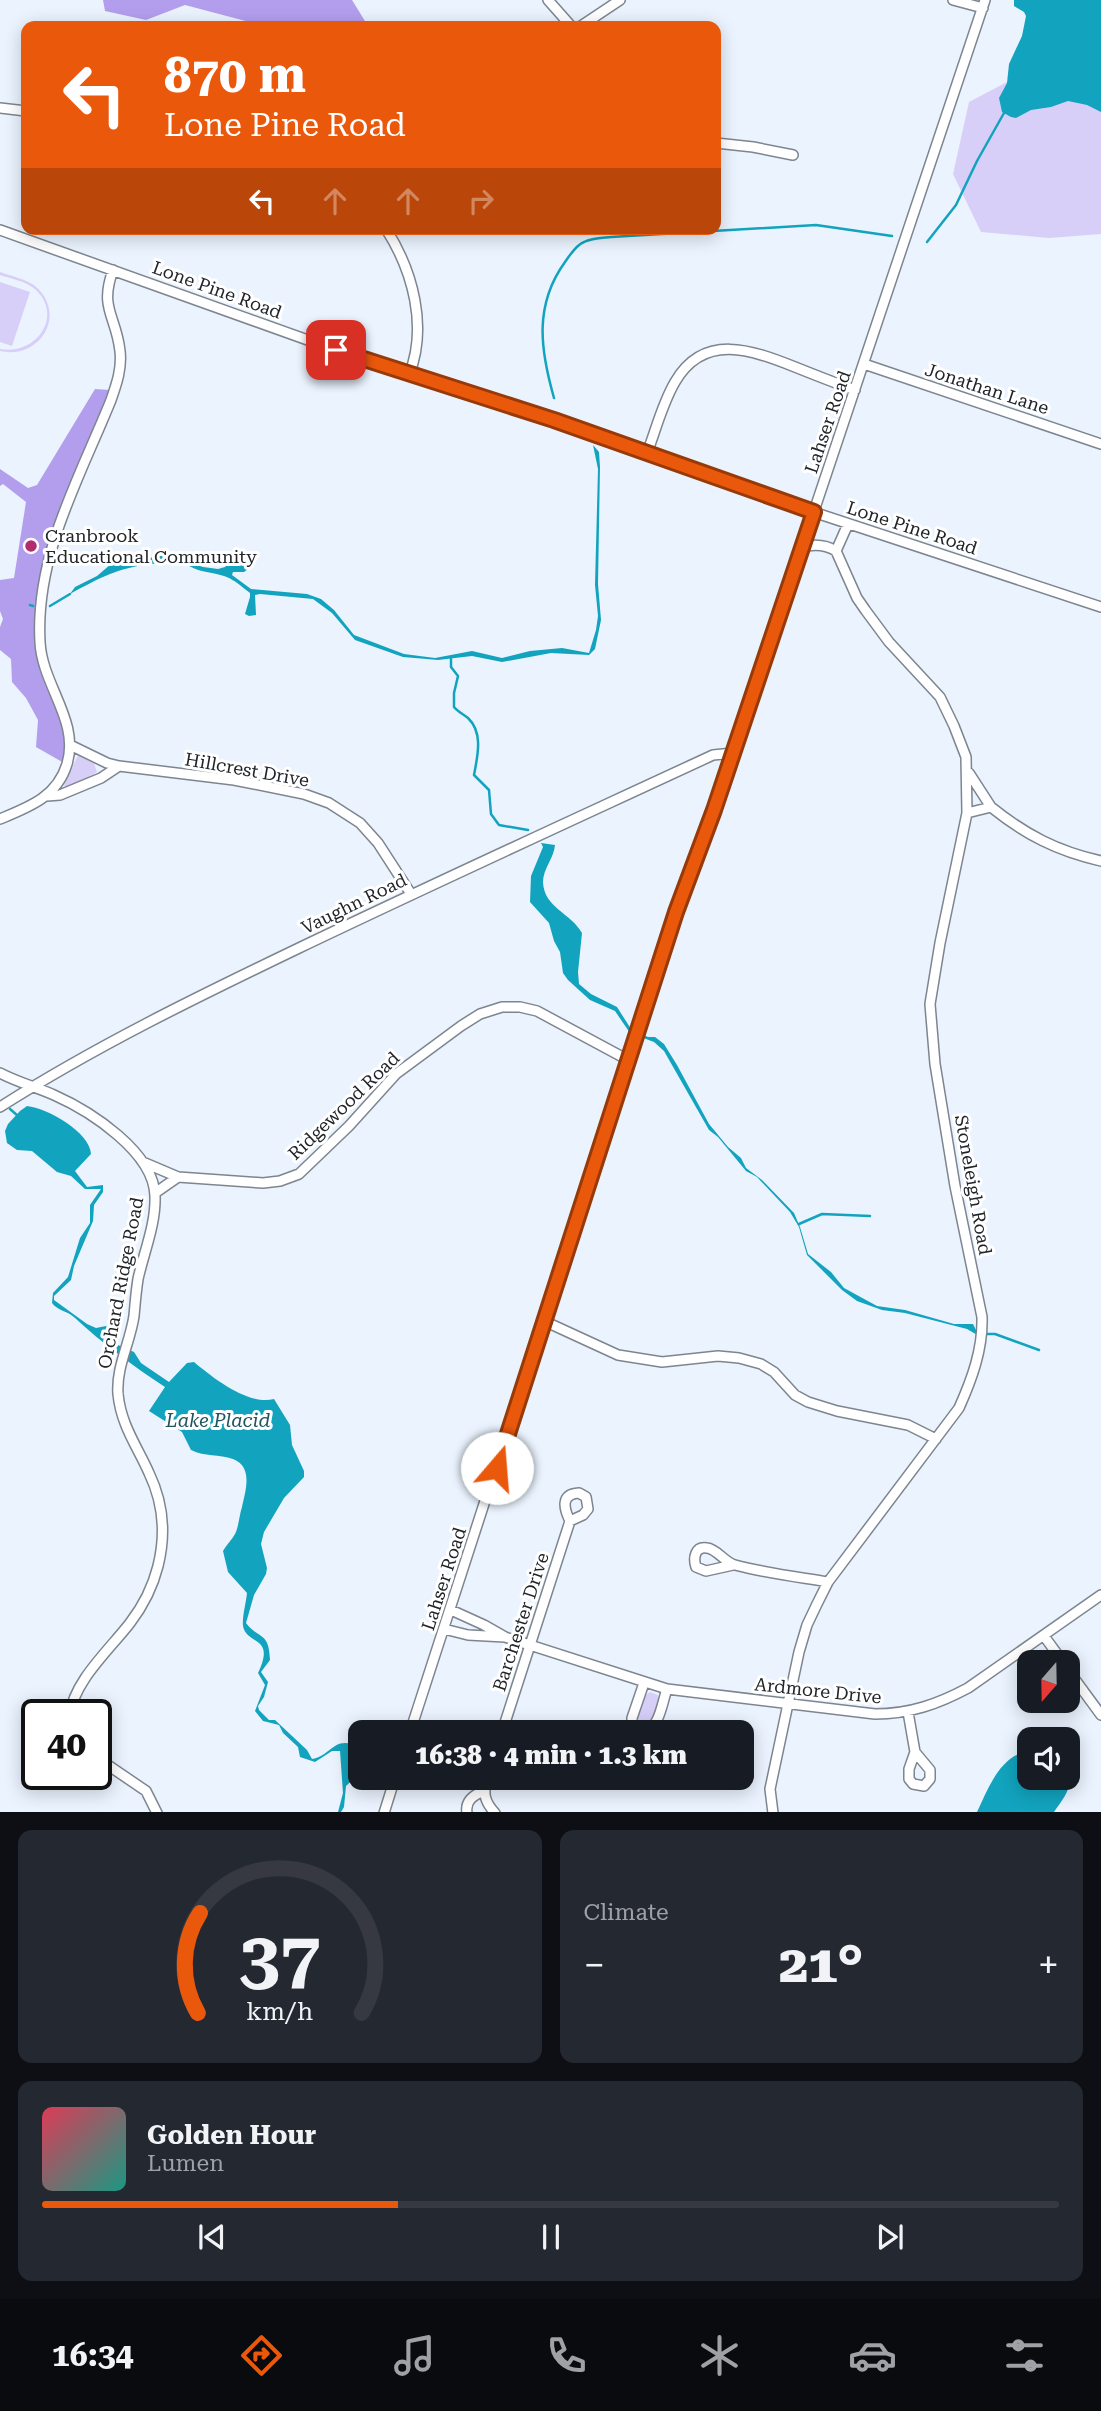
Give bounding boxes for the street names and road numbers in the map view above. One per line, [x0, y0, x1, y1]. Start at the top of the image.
street label: Lone Pine Road [150, 256, 285, 323]
street label: Jonathan Lane [923, 359, 1052, 418]
street label: Lahser Road [800, 367, 855, 476]
street label: Lone Pine Road [844, 497, 980, 559]
street label: Hillcrest Drive [183, 748, 311, 791]
street label: Vaughn Road [298, 869, 410, 938]
street label: Ridgewood Road [284, 1047, 404, 1164]
street label: Stoneleigh Road [951, 1113, 996, 1257]
street label: Orchard Ridge Road [94, 1195, 148, 1371]
street label: Lahser Road [417, 1524, 470, 1633]
street label: Barchester Drive [488, 1550, 553, 1694]
street label: Ardmore Drive [754, 1673, 883, 1708]

